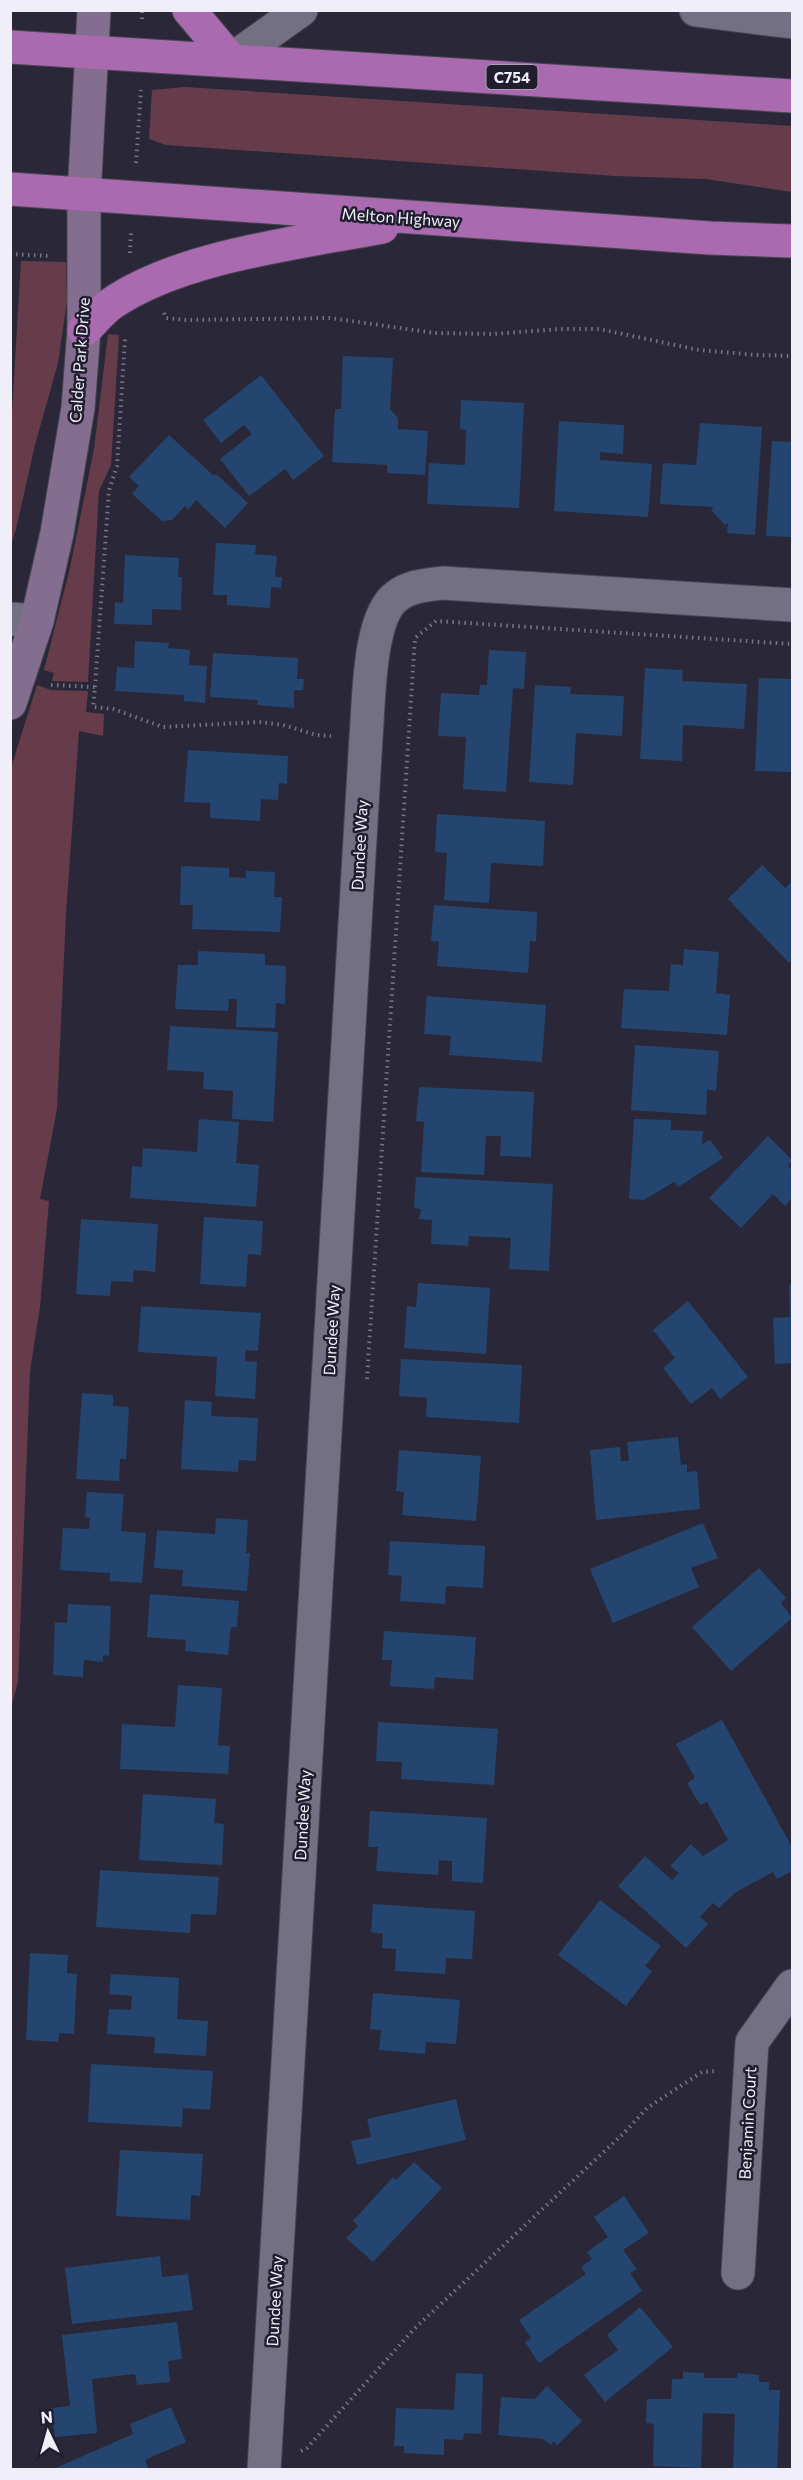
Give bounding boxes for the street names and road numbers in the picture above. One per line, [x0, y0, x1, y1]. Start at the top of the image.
road number: C754 [486, 65, 538, 89]
street label: Melton Highway [341, 203, 461, 231]
street label: Calder Park Drive [65, 297, 93, 423]
street label: Dundee Way [347, 799, 371, 891]
street label: Dundee Way [319, 1284, 343, 1376]
street label: Dundee Way [290, 1769, 314, 1861]
street label: Benjamin Court [735, 2066, 759, 2180]
street label: Dundee Way [262, 2255, 286, 2347]

